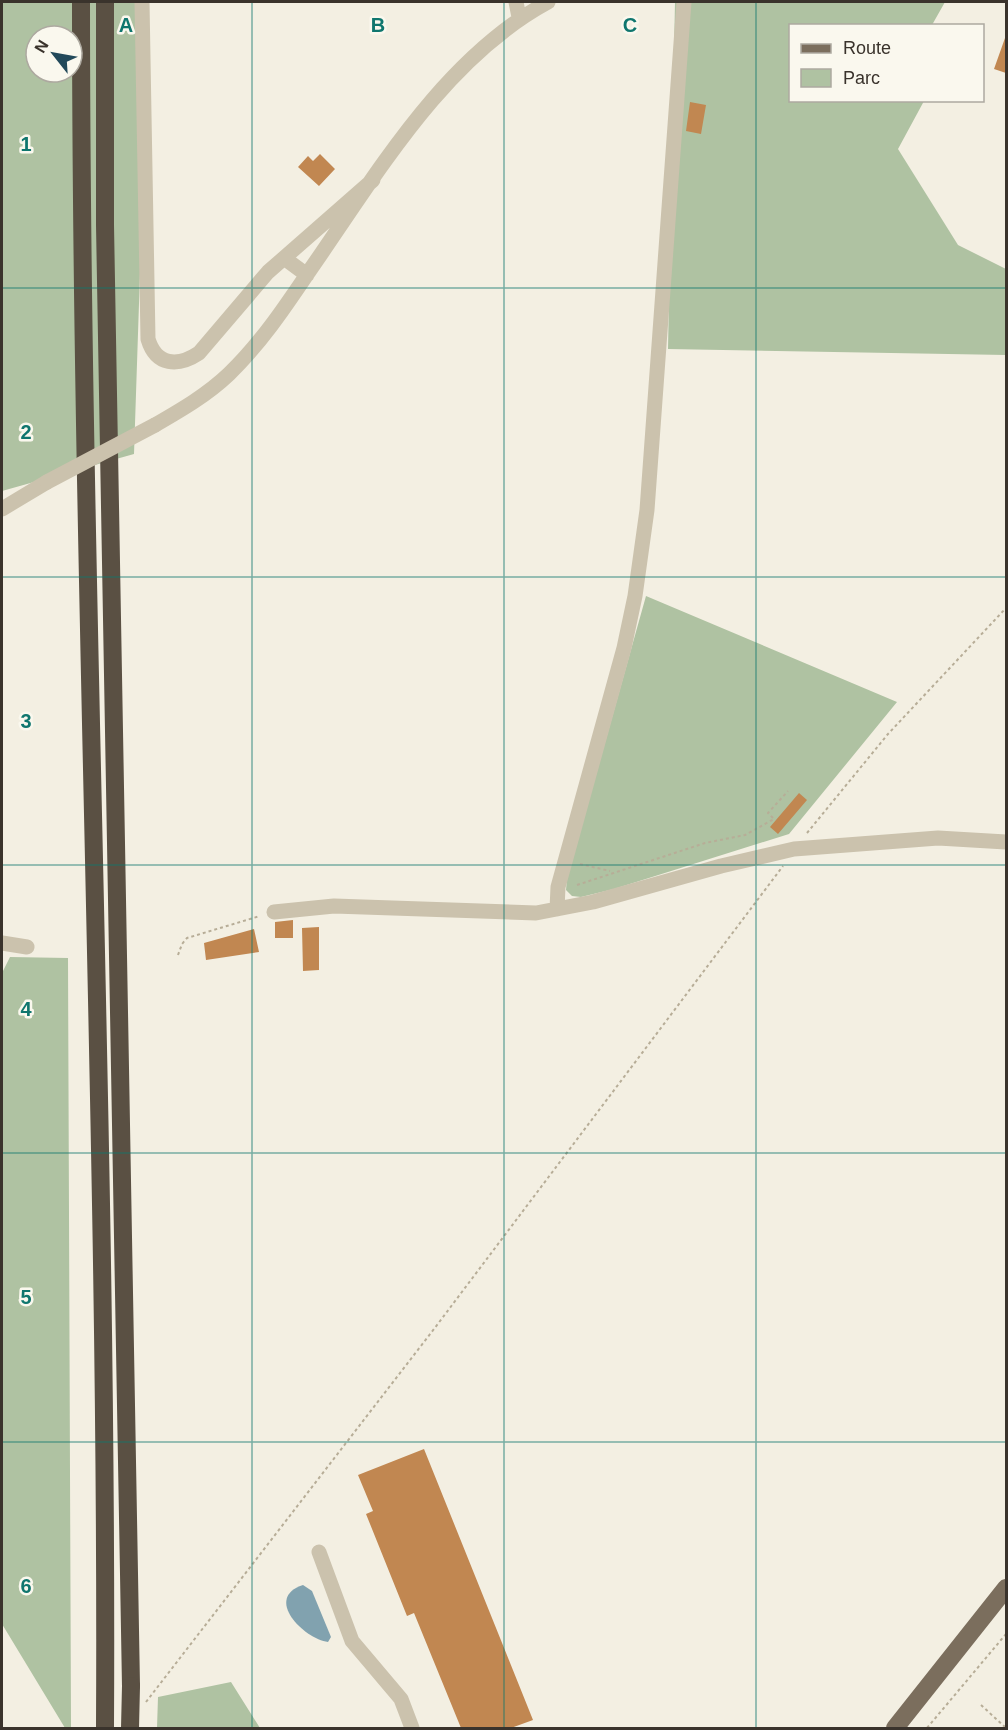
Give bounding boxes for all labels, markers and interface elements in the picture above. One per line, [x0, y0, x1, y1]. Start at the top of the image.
text: A [119, 14, 133, 36]
text: B [371, 14, 385, 36]
text: C [623, 14, 637, 36]
north arrow [24, 24, 84, 84]
legend [789, 24, 984, 102]
text: N [31, 37, 52, 56]
text: Route [843, 38, 891, 58]
text: Parc [843, 68, 880, 88]
text: 1 [20, 133, 32, 155]
text: 2 [20, 421, 32, 443]
text: 3 [20, 710, 32, 732]
text: 4 [20, 998, 32, 1020]
text: 5 [20, 1286, 32, 1308]
text: 6 [20, 1575, 32, 1597]

